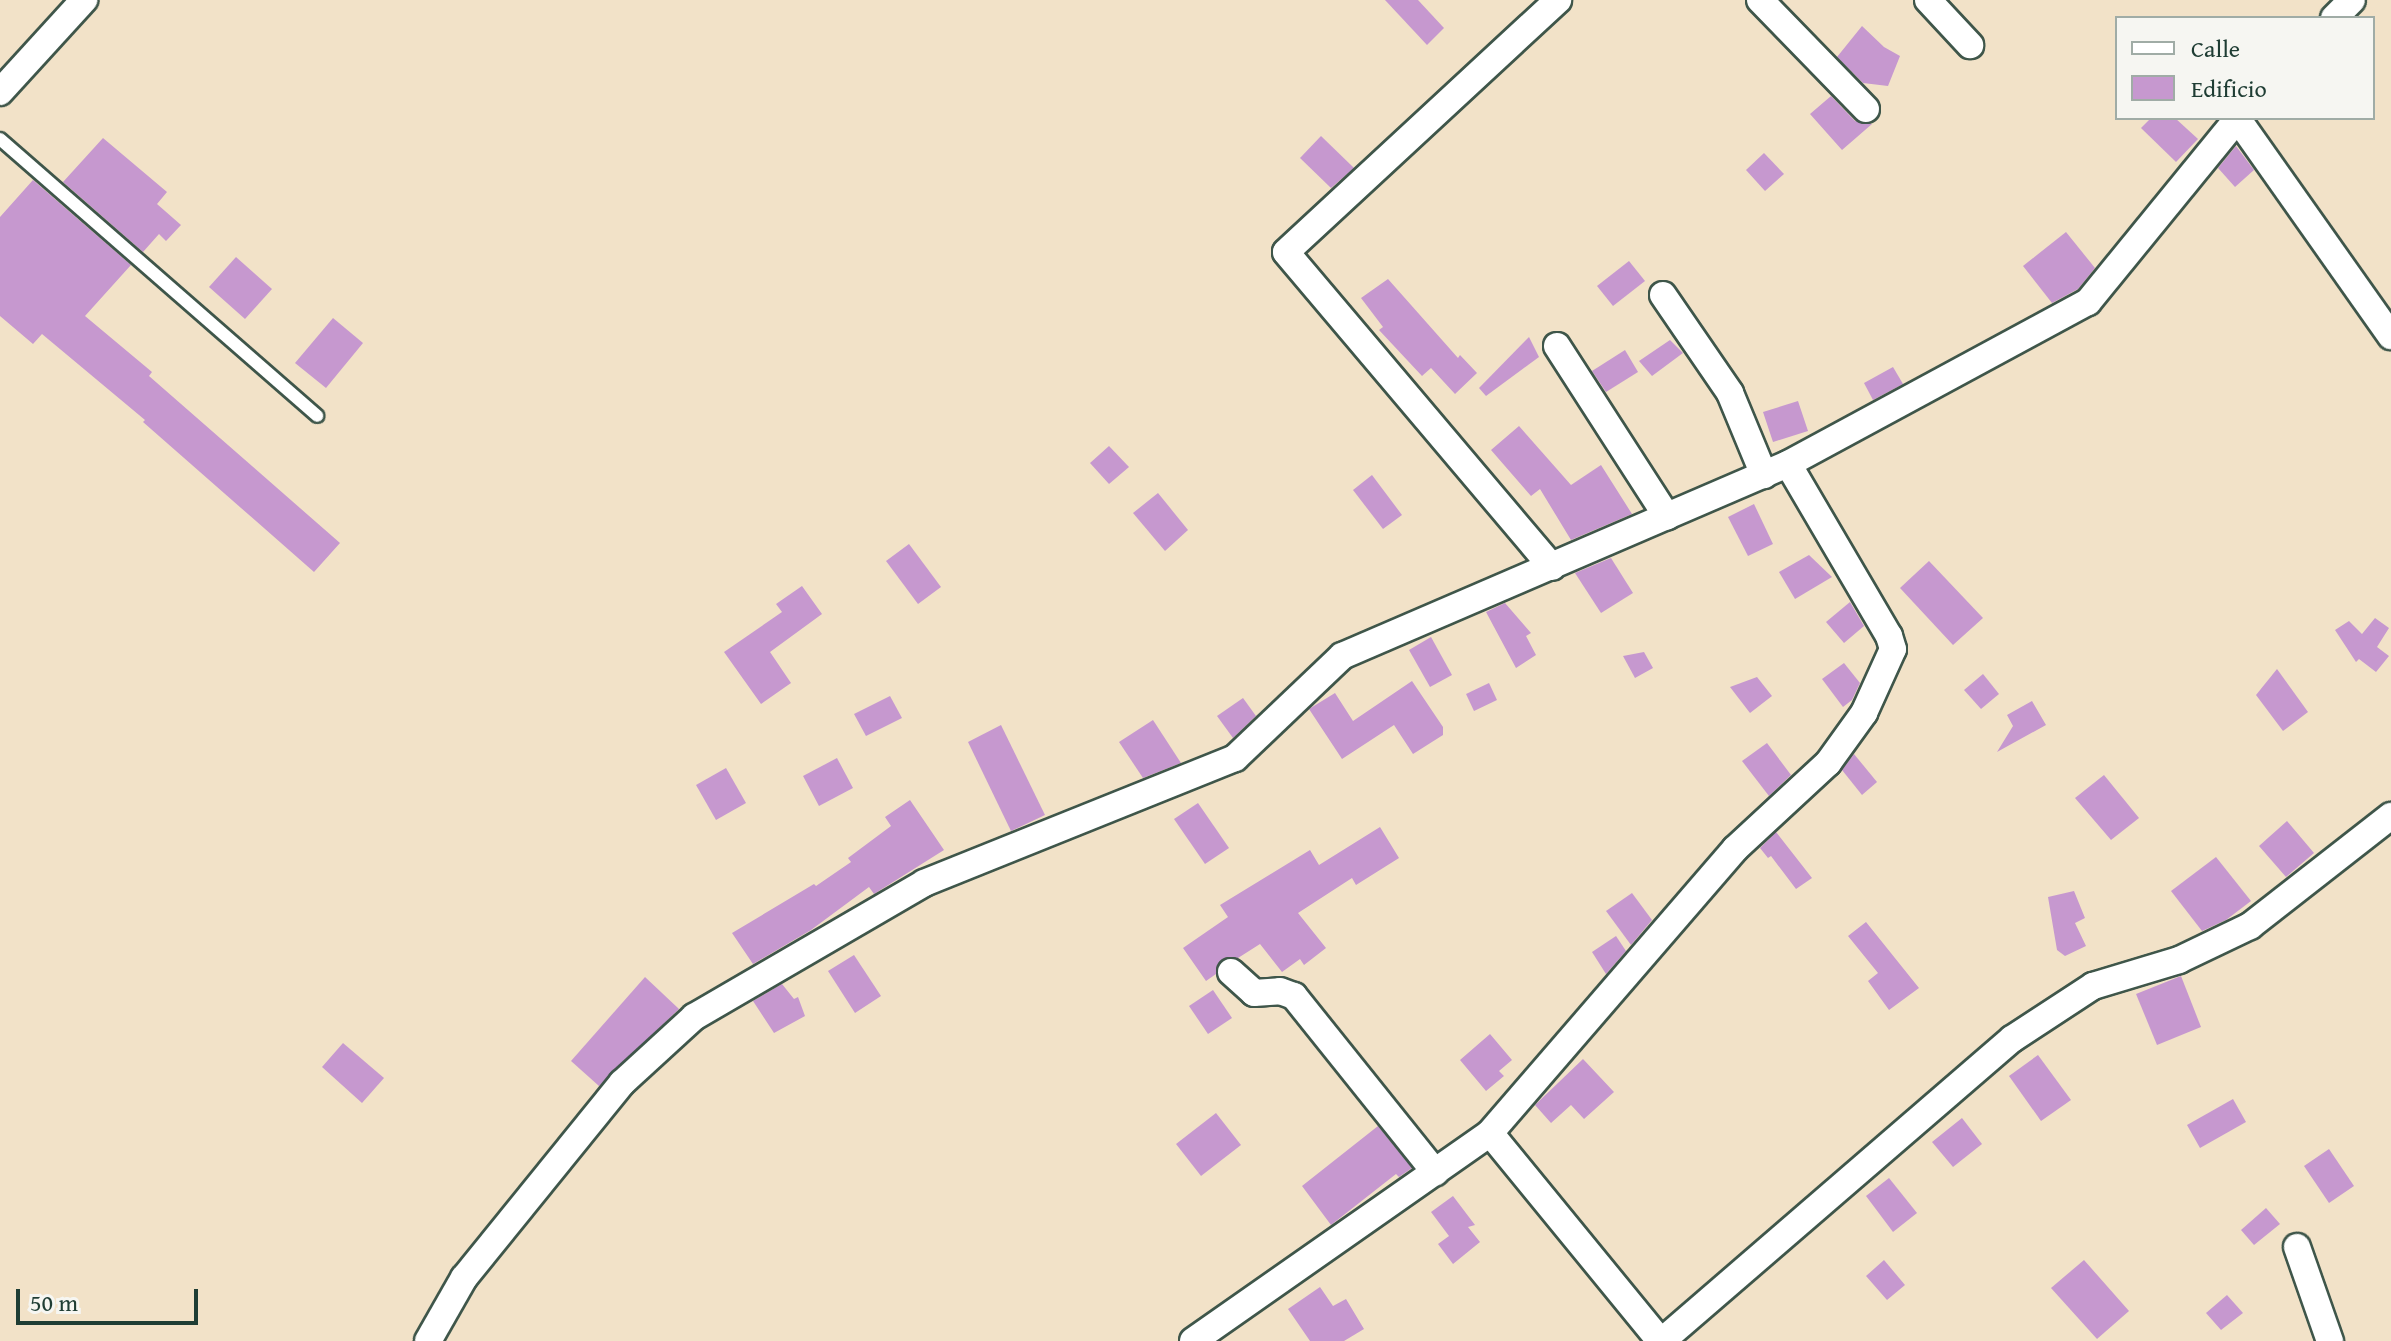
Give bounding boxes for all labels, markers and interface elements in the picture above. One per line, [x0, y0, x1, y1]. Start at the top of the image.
legend [2115, 16, 2375, 120]
text: Calle [2191, 31, 2240, 66]
text: Edificio [2191, 71, 2267, 106]
scale bar [20, 1273, 202, 1323]
text: 50 m [30, 1285, 78, 1320]

